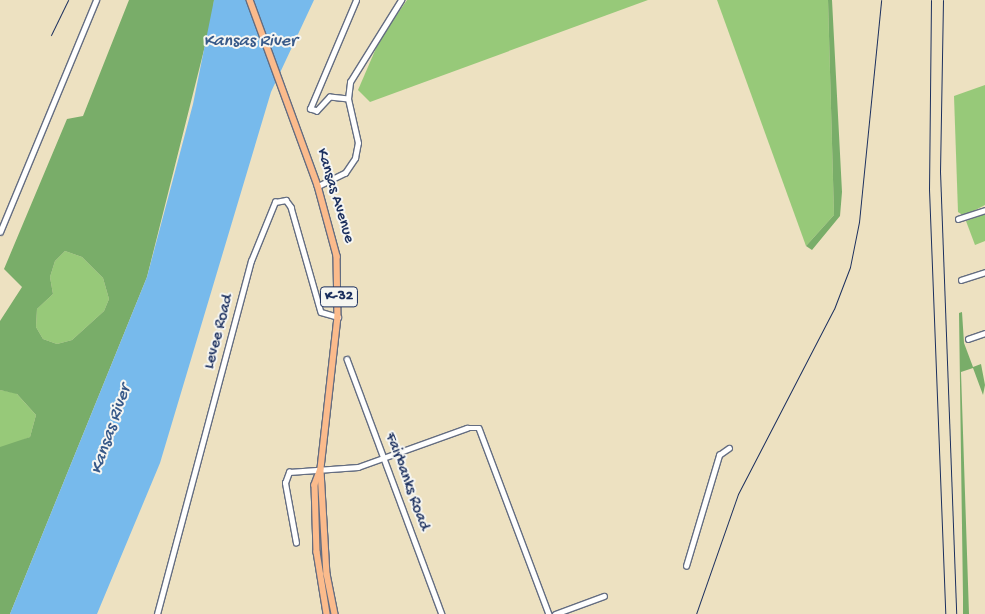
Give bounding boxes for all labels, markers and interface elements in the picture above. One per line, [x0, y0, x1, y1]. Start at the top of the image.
water label: Kansas River [204, 31, 296, 53]
street label: Kansas Avenue [311, 146, 357, 246]
road number: K-32 [319, 284, 359, 310]
street label: Levee Road [201, 293, 239, 371]
water label: Kansas River [87, 383, 137, 477]
street label: Fairbanks Road [379, 430, 433, 534]

